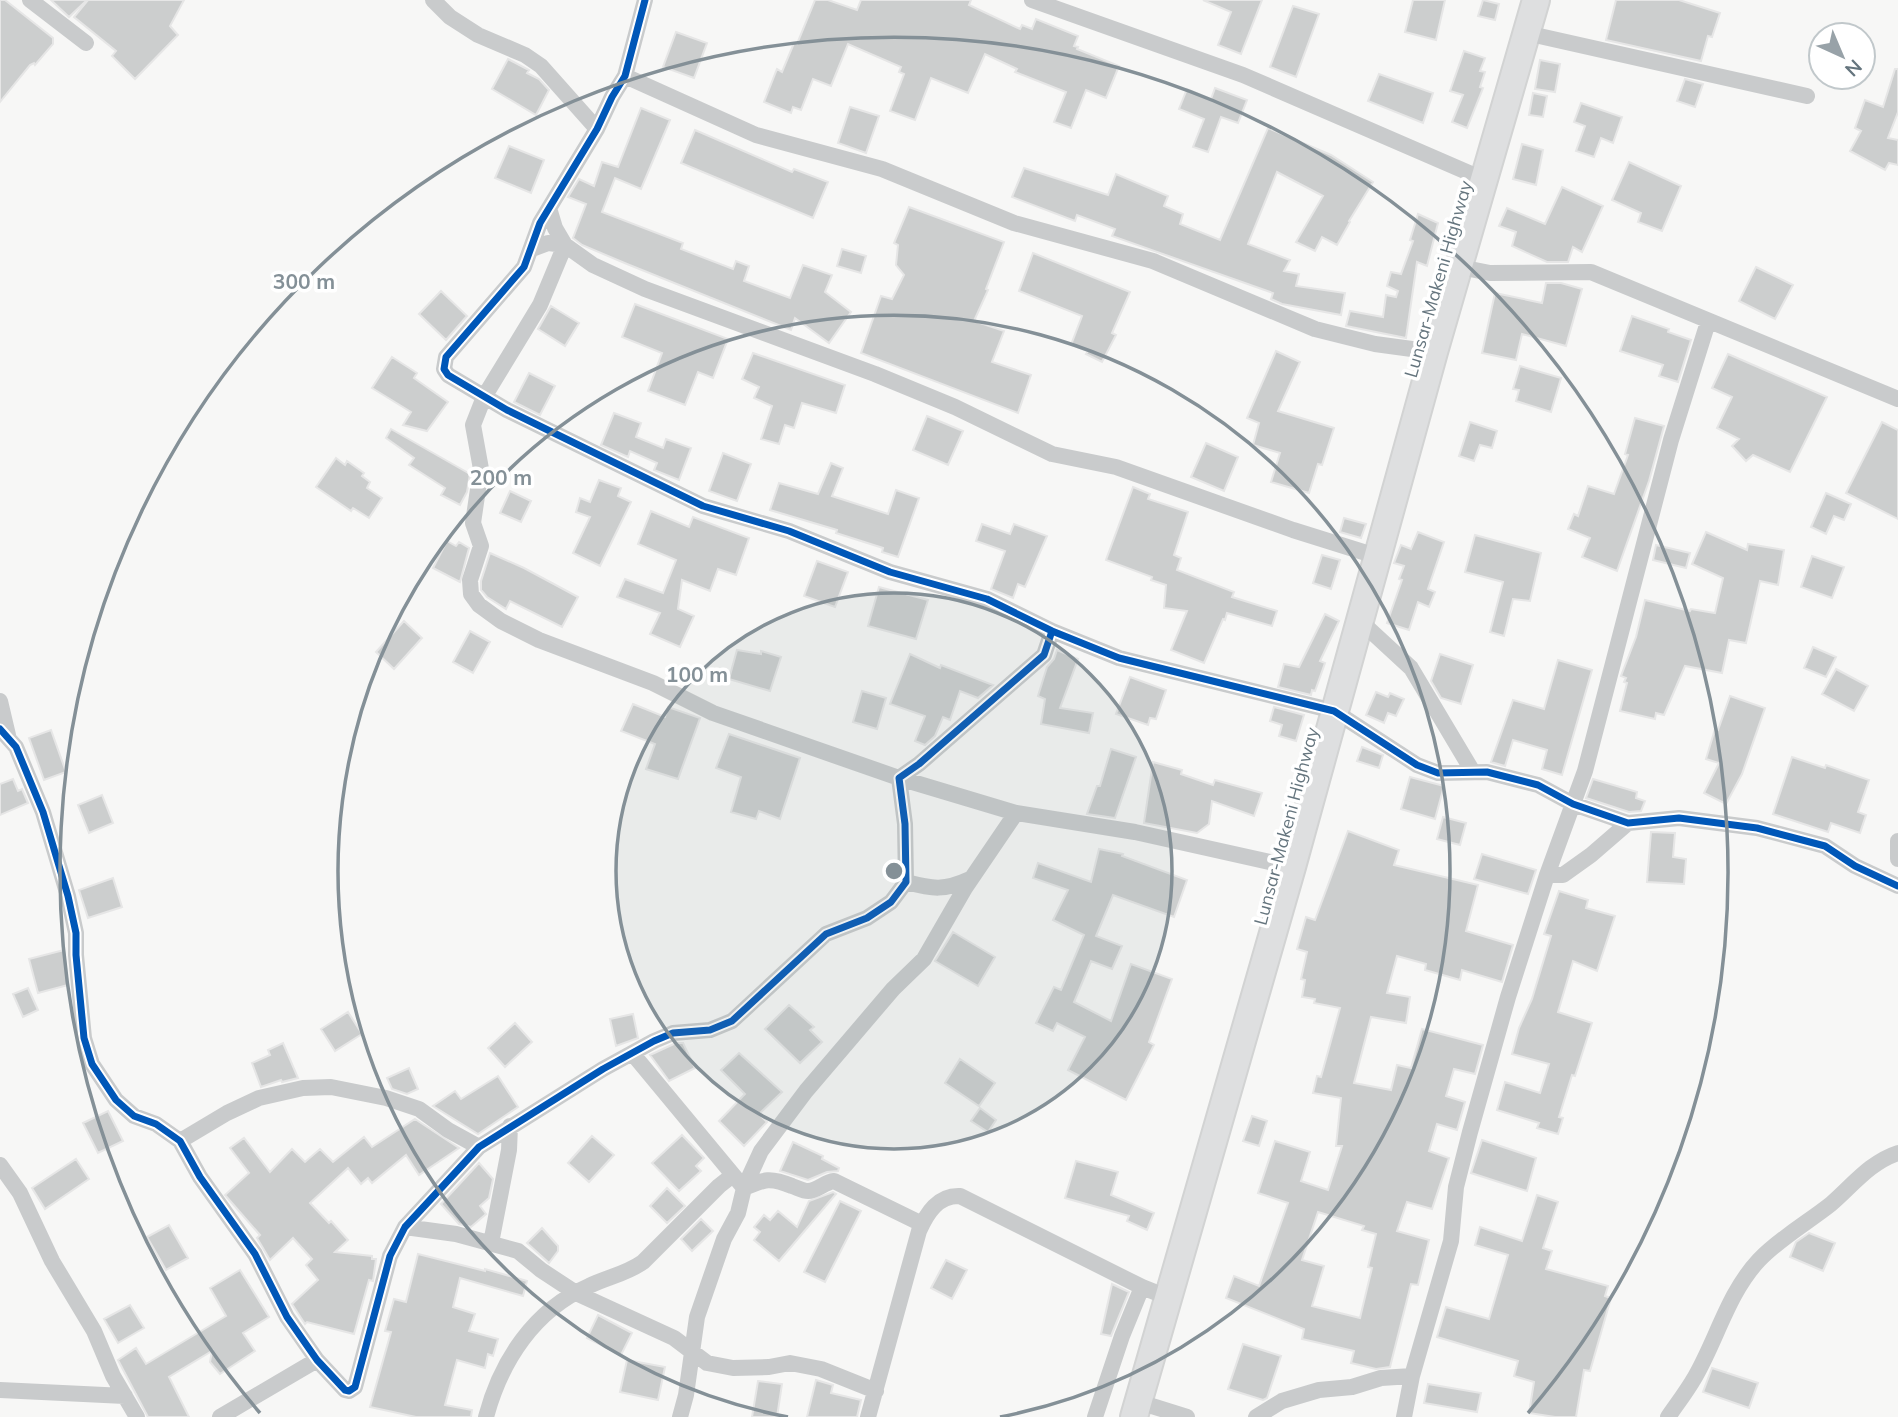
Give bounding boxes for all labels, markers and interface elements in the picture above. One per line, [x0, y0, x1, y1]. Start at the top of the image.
north arrow [1807, 21, 1877, 91]
text: N [1840, 55, 1867, 82]
street label: Lunsar-Makeni Highway [1399, 177, 1477, 380]
text: 300 m [273, 268, 335, 294]
text: 200 m [470, 464, 532, 490]
text: 100 m [666, 661, 728, 687]
street label: Lunsar-Makeni Highway [1249, 724, 1324, 927]
centre of rings [882, 859, 906, 883]

